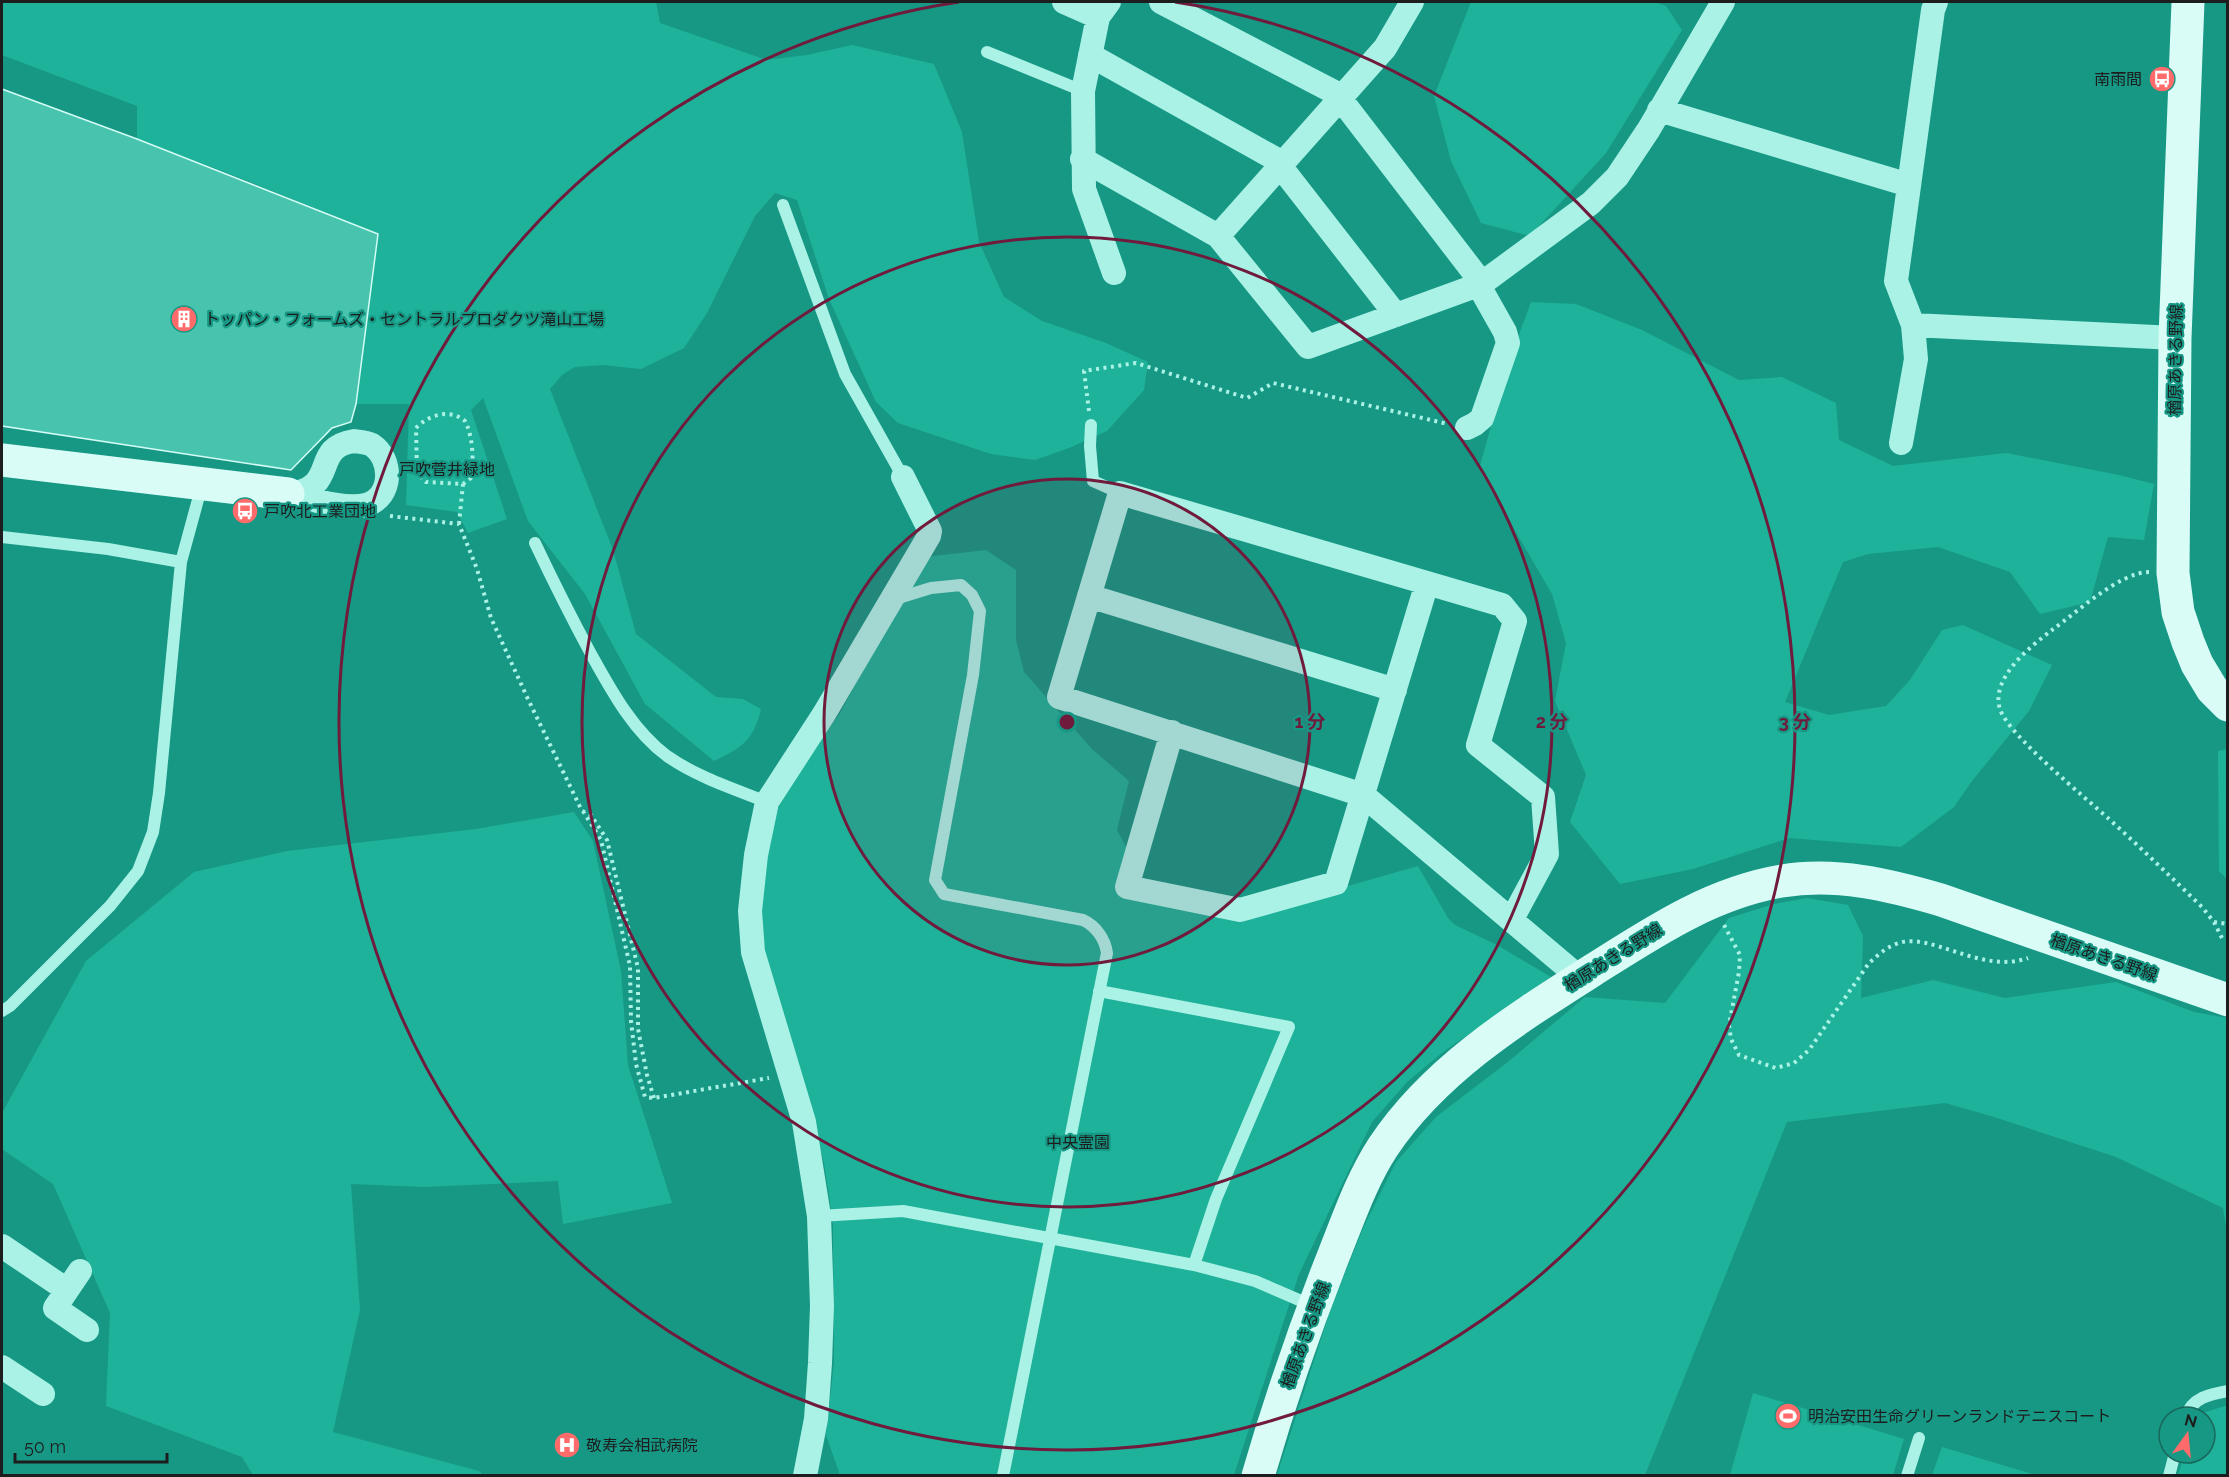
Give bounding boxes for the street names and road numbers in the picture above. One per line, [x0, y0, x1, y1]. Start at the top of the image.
street label: 楢原あきる野線 [2165, 304, 2186, 416]
street label: 楢原あきる野線 [1561, 920, 1666, 995]
street label: 楢原あきる野線 [2048, 930, 2160, 985]
street label: 楢原あきる野線 [1277, 1279, 1333, 1391]

